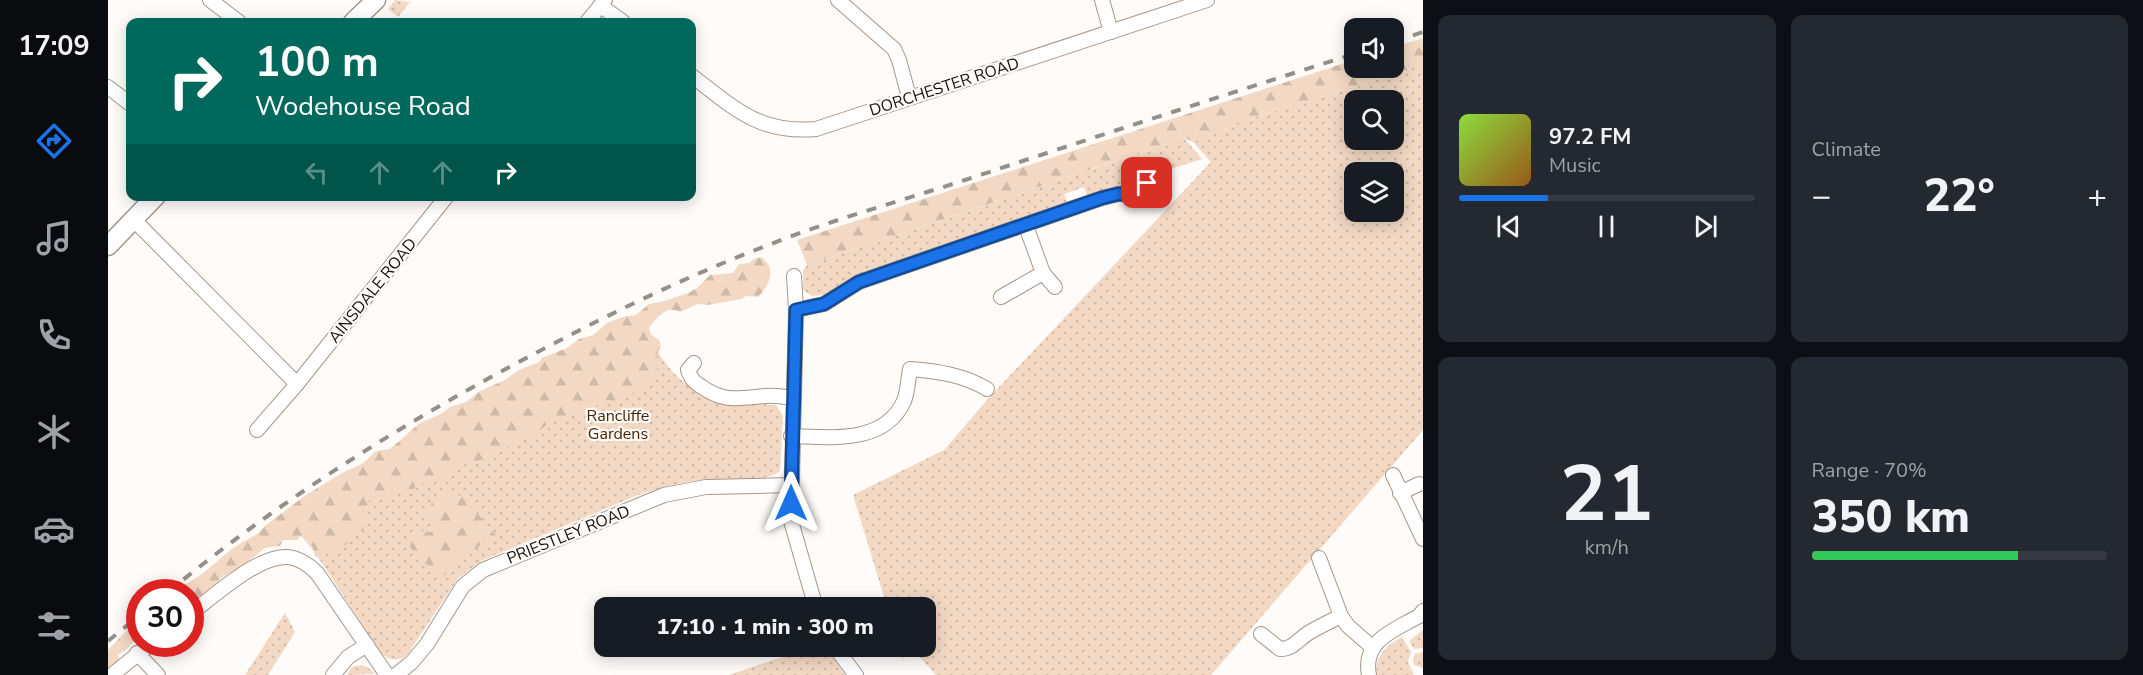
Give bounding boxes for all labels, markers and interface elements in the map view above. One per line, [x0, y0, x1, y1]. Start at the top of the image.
map controls [1344, 18, 1404, 222]
button: sound [1344, 18, 1404, 78]
text: 17:09 [18, 28, 90, 65]
text: 100 m [255, 34, 379, 91]
icon: right [156, 42, 234, 120]
street label: DORCHESTER ROAD [866, 52, 1022, 122]
text: Wodehouse Road [255, 88, 471, 125]
button: search [1344, 90, 1404, 150]
icon: directions [33, 120, 75, 162]
text: 97.2 FM [1549, 122, 1631, 152]
text: Climate [1812, 136, 1881, 163]
text: Music [1549, 152, 1601, 179]
icon: left [300, 156, 333, 189]
icon: ahead [363, 156, 396, 189]
icon: ahead [426, 156, 459, 189]
icon: right [489, 156, 522, 189]
pin [1121, 157, 1172, 208]
button: layers [1344, 162, 1404, 222]
icon: arrive [1130, 166, 1163, 199]
text: 22° [1924, 166, 1995, 227]
text: − [1812, 174, 1831, 219]
text: + [2087, 174, 2107, 219]
icon: previous [1492, 210, 1525, 243]
icon: pause [1590, 210, 1623, 243]
icon: next [1689, 210, 1722, 243]
icon: music [33, 217, 75, 259]
street label: AINSDALE ROAD [324, 234, 422, 348]
icon: phone [33, 314, 75, 356]
park label: Rancliffe Gardens [587, 405, 649, 445]
icon: climate [33, 411, 75, 453]
text: 21 [1560, 441, 1654, 548]
text: Range · 70% [1812, 457, 1927, 484]
position arrow [759, 471, 823, 535]
text: 350 km [1812, 487, 1970, 548]
street label: PRIESTLEY ROAD [503, 500, 633, 570]
icon: car [33, 508, 75, 550]
text: km/h [1585, 534, 1629, 561]
speed limit sign: 30 [126, 579, 204, 657]
icon: filters [33, 605, 75, 647]
text: 17:10 · 1 min · 300 m [656, 612, 874, 642]

